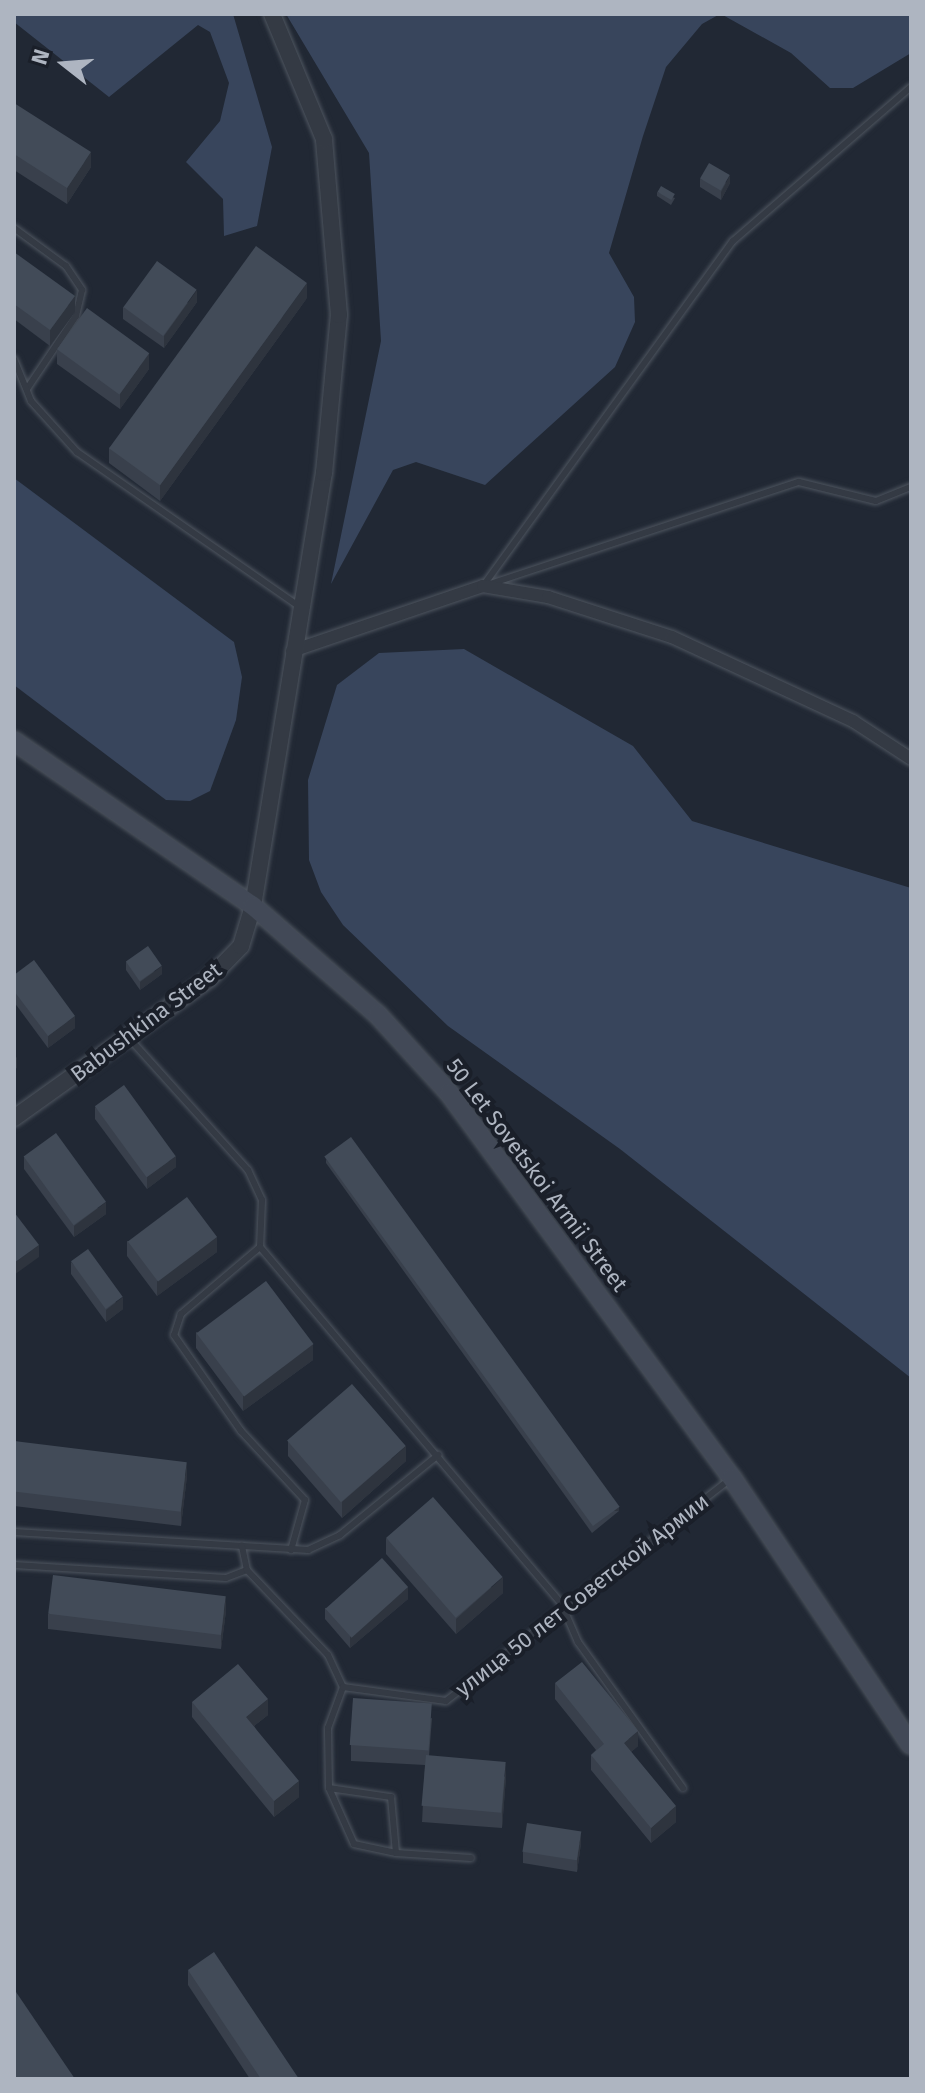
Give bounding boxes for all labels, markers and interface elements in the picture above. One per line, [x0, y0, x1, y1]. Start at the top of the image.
north arrow [24, 24, 104, 104]
text: N [26, 46, 56, 68]
street label: Babushkina Street [65, 957, 227, 1087]
street label: 50 Let Sovetskoi Armii Street [441, 1053, 633, 1297]
street label: улица 50 лет Советской Армии [450, 1488, 714, 1702]

